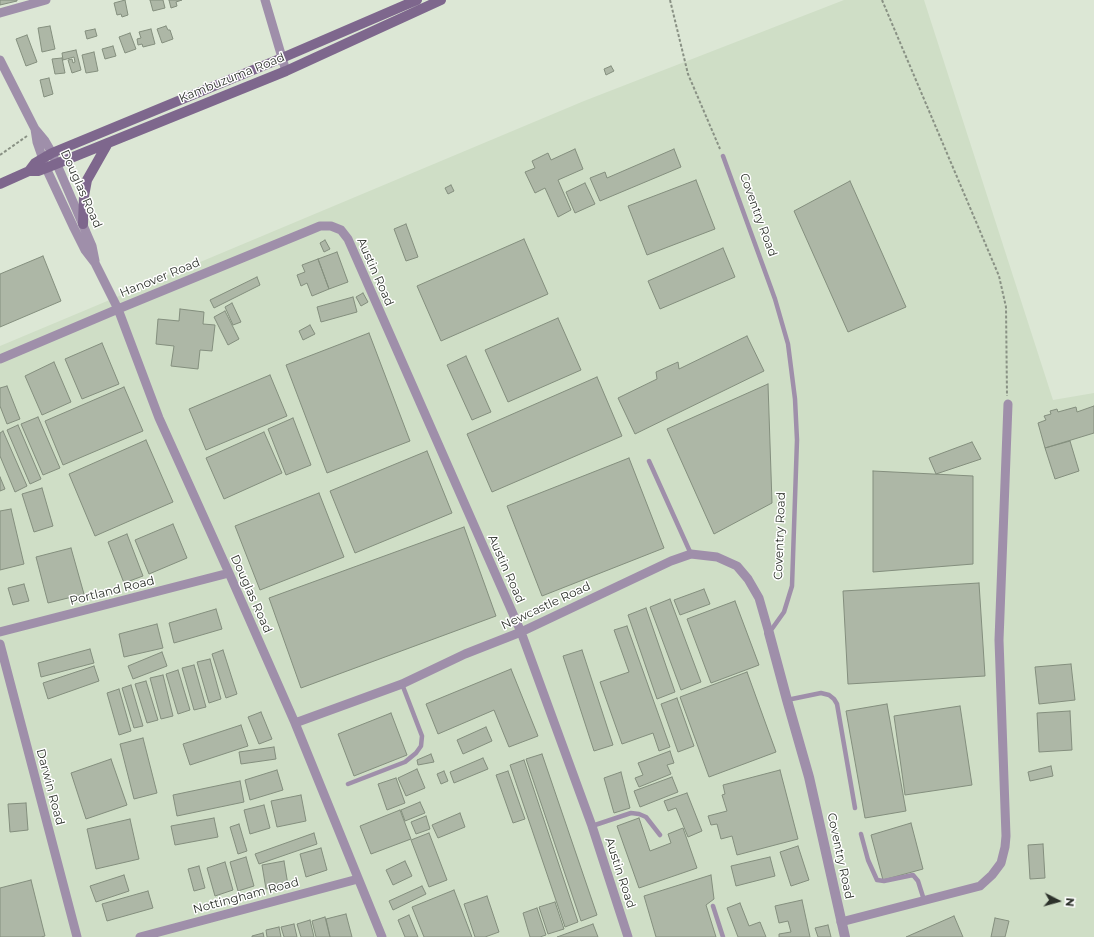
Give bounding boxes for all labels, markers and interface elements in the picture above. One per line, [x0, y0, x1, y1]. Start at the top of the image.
street label: Kambuzuma Road [177, 50, 287, 106]
street label: Douglas Road [57, 148, 105, 230]
street label: Coventry Road [736, 171, 780, 259]
street label: Austin Road [354, 236, 396, 308]
street label: Hanover Road [118, 255, 202, 301]
street label: Coventry Road [771, 492, 789, 580]
street label: Austin Road [485, 533, 527, 605]
street label: Douglas Road [227, 553, 275, 635]
street label: Portland Road [68, 573, 156, 609]
street label: Newcastle Road [499, 579, 593, 633]
street label: Darwin Road [33, 747, 67, 827]
street label: Coventry Road [824, 812, 856, 900]
street label: Austin Road [602, 836, 638, 910]
street label: Nottingham Road [192, 875, 300, 917]
north arrow [1038, 881, 1078, 921]
text: N [1063, 897, 1077, 907]

